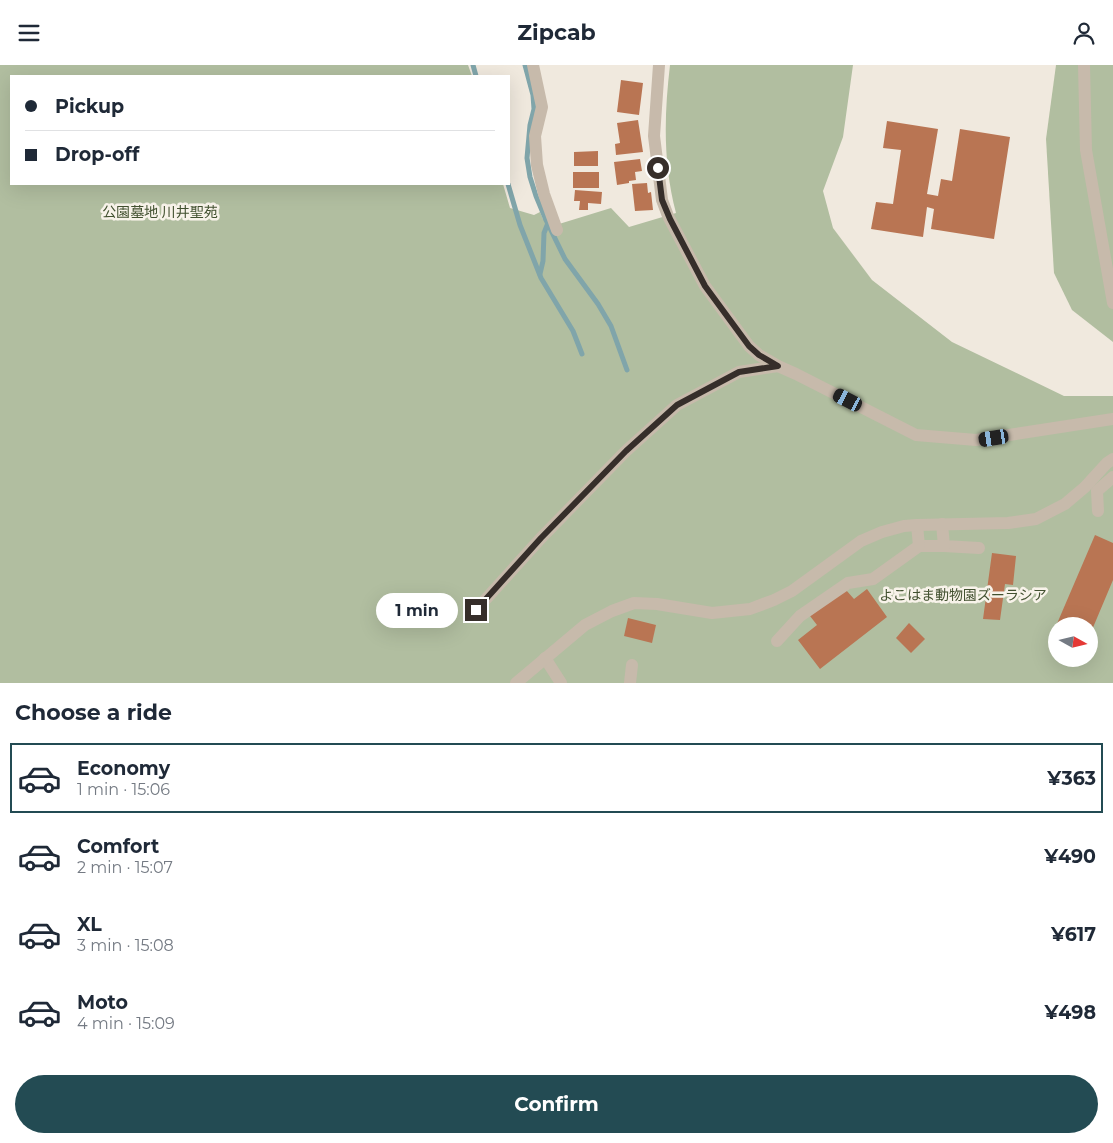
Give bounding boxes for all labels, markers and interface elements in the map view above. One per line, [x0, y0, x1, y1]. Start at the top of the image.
icon: menu [15, 19, 43, 47]
text: Zipcab [517, 19, 596, 46]
icon: person [1070, 19, 1098, 47]
text: Pickup [55, 95, 124, 118]
text: Drop-off [55, 143, 139, 166]
route start [647, 157, 669, 179]
park label: 公園墓地 川井聖苑 [102, 203, 218, 221]
car [831, 387, 864, 413]
car [978, 428, 1009, 448]
park label: よこはま動物園ズーラシア [879, 586, 1047, 604]
callout: 1 min [376, 593, 458, 627]
route end [465, 599, 487, 621]
text: 1 min [395, 601, 439, 620]
north arrow [1048, 617, 1098, 667]
map controls [1048, 617, 1098, 667]
text: Choose a ride [15, 699, 172, 726]
icon: car [17, 756, 62, 801]
text: Economy [77, 757, 170, 780]
text: ¥363 [1047, 767, 1096, 790]
text: 1 min · 15:06 [77, 780, 170, 799]
icon: car [17, 834, 62, 879]
text: Comfort [77, 835, 159, 858]
text: ¥490 [1044, 845, 1096, 868]
text: 2 min · 15:07 [77, 858, 173, 877]
icon: car [17, 912, 62, 957]
text: XL [77, 913, 102, 936]
text: ¥617 [1051, 923, 1096, 946]
text: 3 min · 15:08 [77, 936, 174, 955]
icon: car [17, 990, 62, 1035]
text: Moto [77, 991, 128, 1014]
text: ¥498 [1045, 1001, 1096, 1024]
text: 4 min · 15:09 [77, 1014, 175, 1033]
button: Confirm [15, 1075, 1098, 1133]

